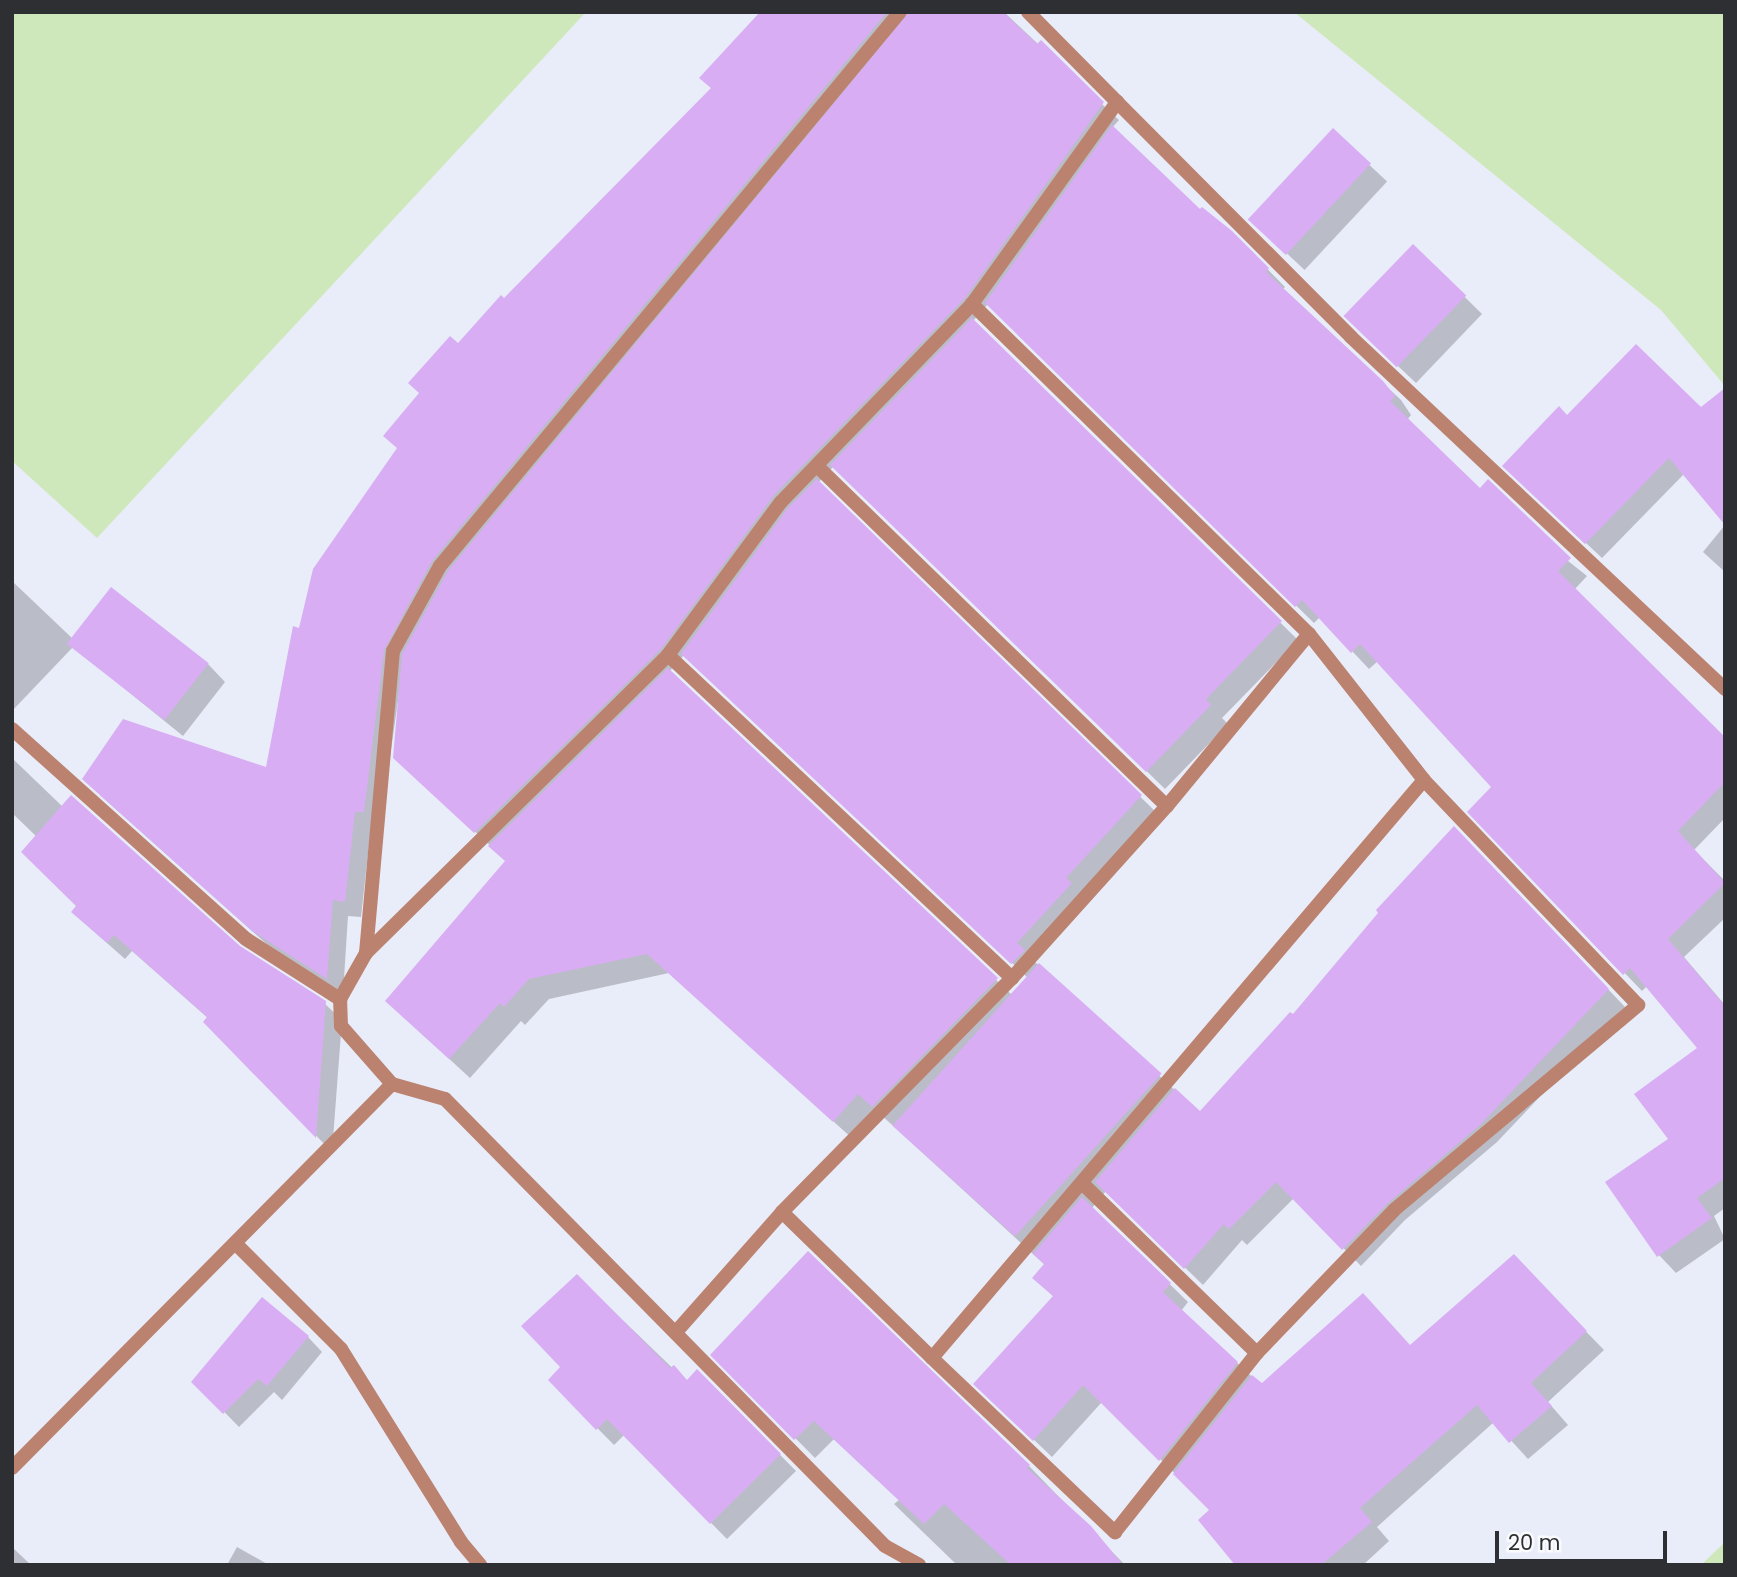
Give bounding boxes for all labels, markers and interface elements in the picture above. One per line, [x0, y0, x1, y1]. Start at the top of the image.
scale bar [1499, 1518, 1670, 1562]
text: 20 m [1508, 1528, 1561, 1557]

